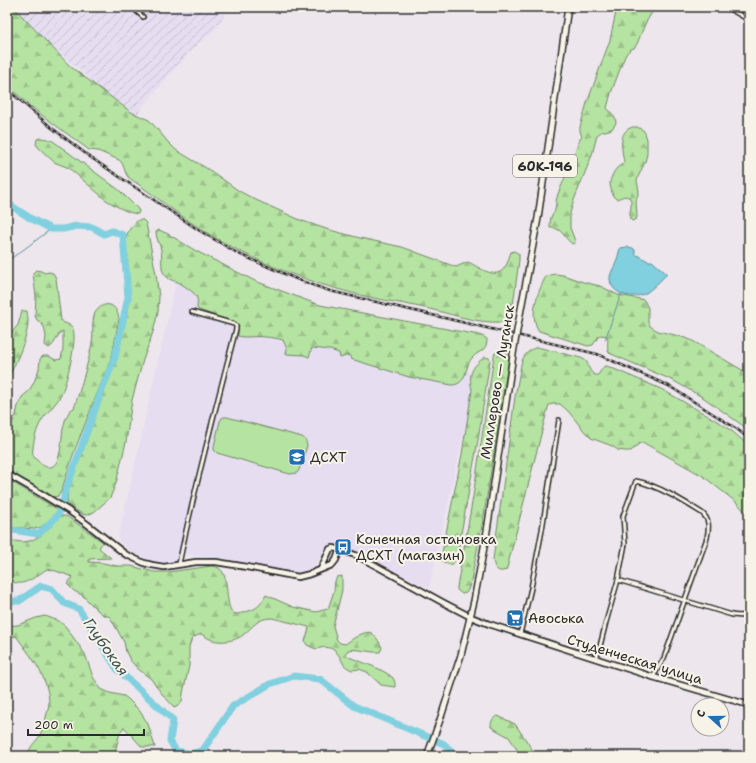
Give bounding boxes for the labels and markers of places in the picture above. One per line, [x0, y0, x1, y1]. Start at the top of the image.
school or university icon: ДСХТ [287, 447, 307, 467]
place label: ДСХТ [310, 448, 347, 466]
place label: Конечная остановка ДСХТ (магазин) [356, 530, 497, 564]
bus stop icon: Конечная остановка ДСХТ (магазин) [333, 537, 353, 557]
supermarket icon: Авоська [505, 608, 525, 628]
place label: Авоська [528, 609, 584, 627]

